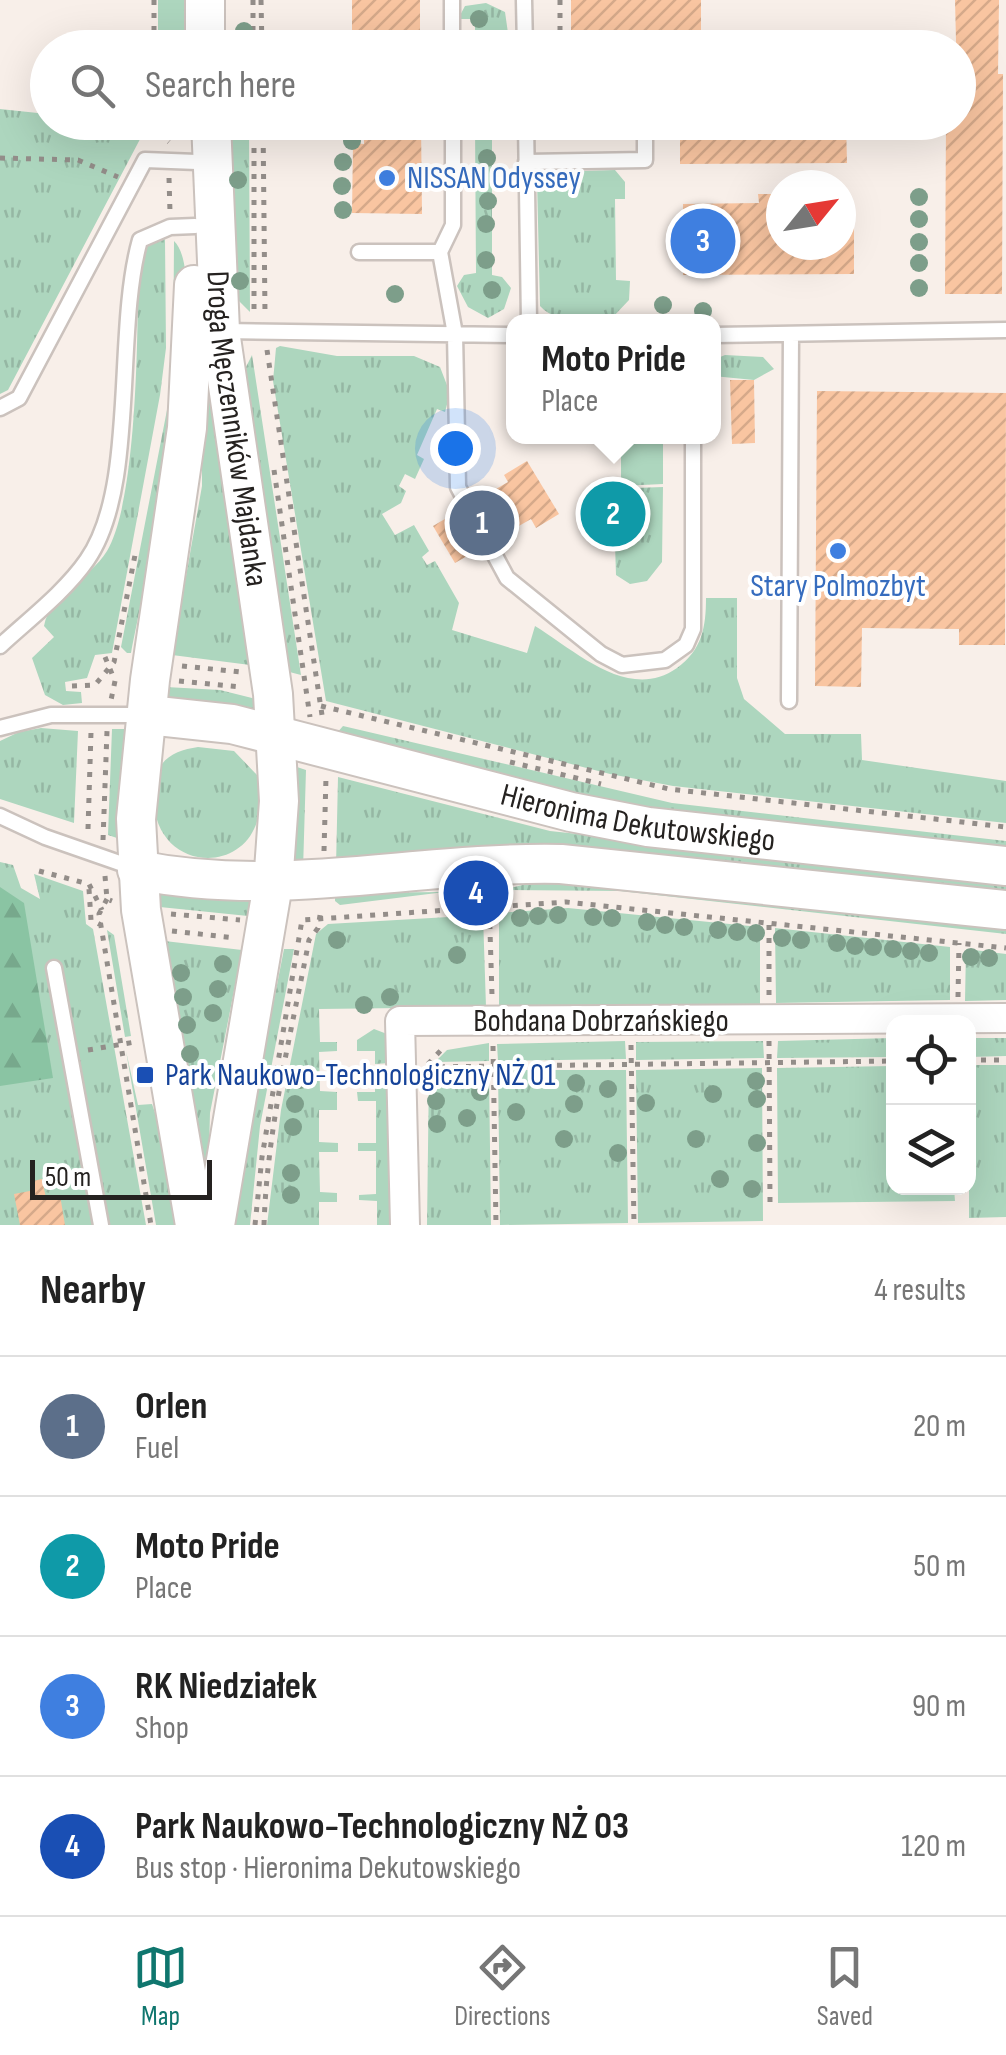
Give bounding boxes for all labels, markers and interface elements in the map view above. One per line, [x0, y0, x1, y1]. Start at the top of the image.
search box [30, 30, 976, 140]
icon: search [65, 58, 120, 113]
text: Search here [145, 63, 296, 108]
place label: NISSAN Odyssey [407, 159, 581, 198]
marker: NISSAN Odyssey [376, 167, 398, 189]
north arrow [766, 170, 856, 260]
pin: 3 [670, 204, 736, 278]
street label: Droga Męczenników Majdanka [198, 270, 277, 589]
popup [506, 314, 721, 444]
text: Moto Pride [541, 337, 686, 382]
text: Place [541, 382, 598, 421]
your location [430, 423, 481, 474]
pin: 2 [580, 476, 646, 552]
pin: 1 [450, 486, 514, 560]
marker: Stary Polmozbyt [827, 540, 849, 562]
place label: Stary Polmozbyt [750, 567, 926, 606]
street label: Hieronima Dekutowskiego [497, 775, 777, 860]
pin: 4 [444, 856, 508, 930]
street label: Bohdana Dobrzańskiego [473, 1002, 729, 1041]
map controls [886, 1015, 976, 1195]
button: locate [886, 1015, 976, 1105]
place label: Park Naukowo-Technologiczny NŻ 01 [165, 1056, 555, 1095]
marker: Park Naukowo-Technologiczny NŻ 01 [134, 1064, 156, 1086]
button: layers [886, 1105, 976, 1195]
scale bar [30, 1155, 212, 1200]
text: 50 m [45, 1161, 91, 1194]
text: Nearby [40, 1265, 146, 1316]
text: 4 results [874, 1271, 966, 1310]
text: Orlen [135, 1384, 207, 1429]
text: 1 [66, 1407, 79, 1446]
text: 20 m [913, 1407, 966, 1446]
text: Fuel [135, 1429, 179, 1468]
text: Moto Pride [135, 1524, 280, 1569]
text: 2 [65, 1547, 80, 1586]
text: 50 m [913, 1547, 966, 1586]
text: Place [135, 1569, 192, 1608]
text: RK Niedziałek [135, 1664, 317, 1709]
text: 3 [65, 1687, 80, 1726]
text: 90 m [912, 1687, 966, 1726]
text: Shop [135, 1709, 189, 1748]
text: Park Naukowo-Technologiczny NŻ 03 [135, 1804, 629, 1849]
text: 4 [65, 1827, 80, 1866]
text: 120 m [901, 1827, 966, 1866]
text: Bus stop · Hieronima Dekutowskiego [135, 1849, 521, 1888]
tab: Map [133, 1940, 188, 2033]
tab: Directions [454, 1940, 551, 2033]
tab: Saved [817, 1940, 873, 2033]

